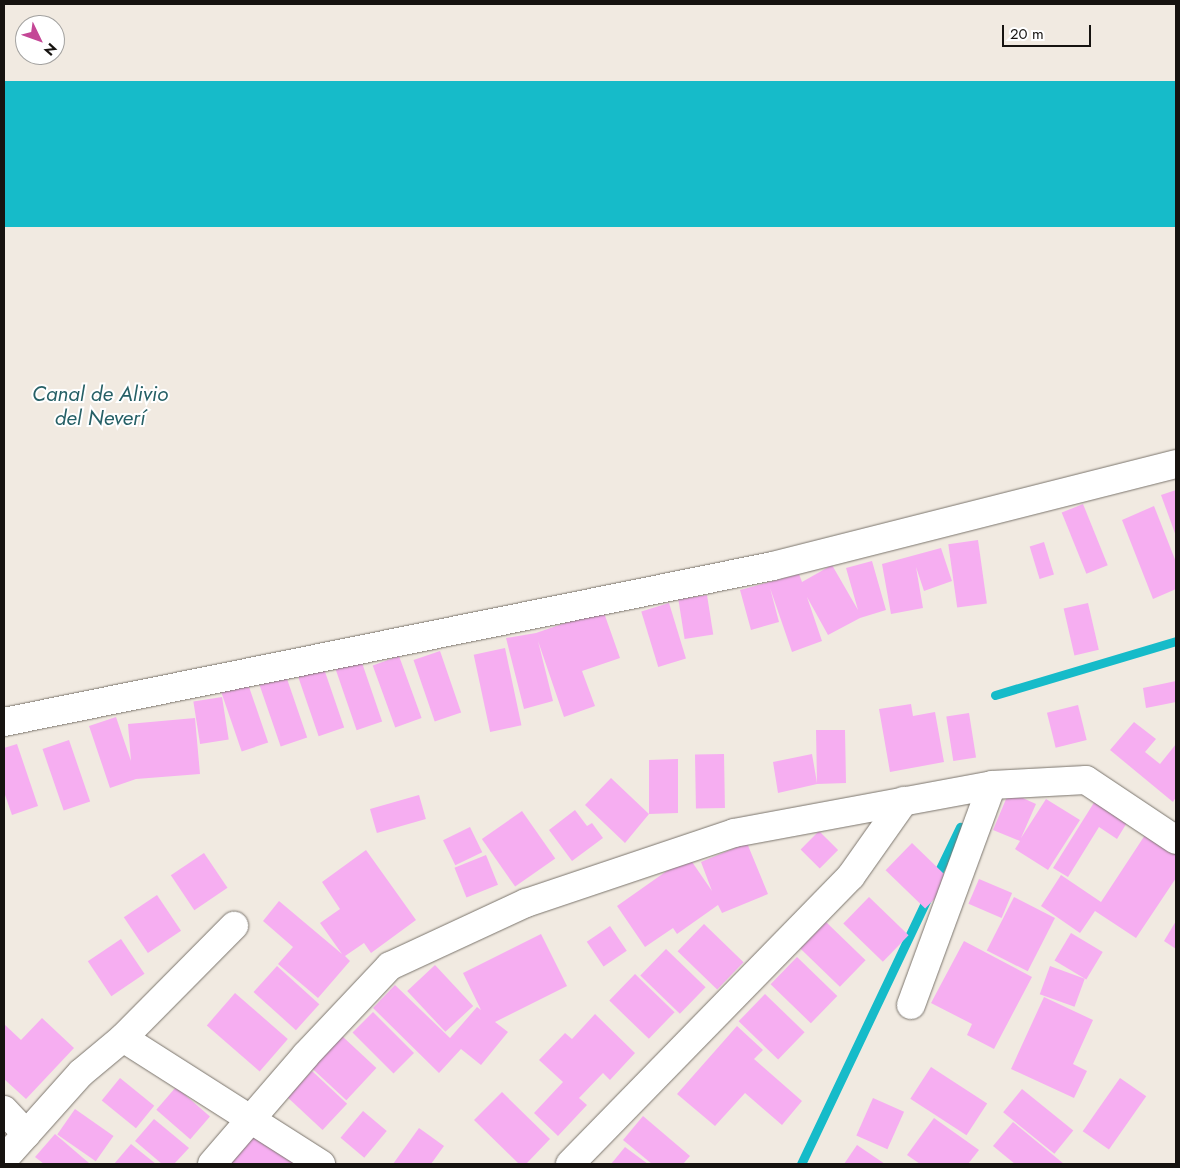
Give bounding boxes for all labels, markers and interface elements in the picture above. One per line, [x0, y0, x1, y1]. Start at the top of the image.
north arrow [15, 15, 65, 65]
scale bar [1005, 15, 1094, 47]
text: 20 m [1010, 23, 1044, 45]
text: N [39, 39, 62, 60]
water label: Canal de Alivio del Neverí [32, 381, 168, 431]

